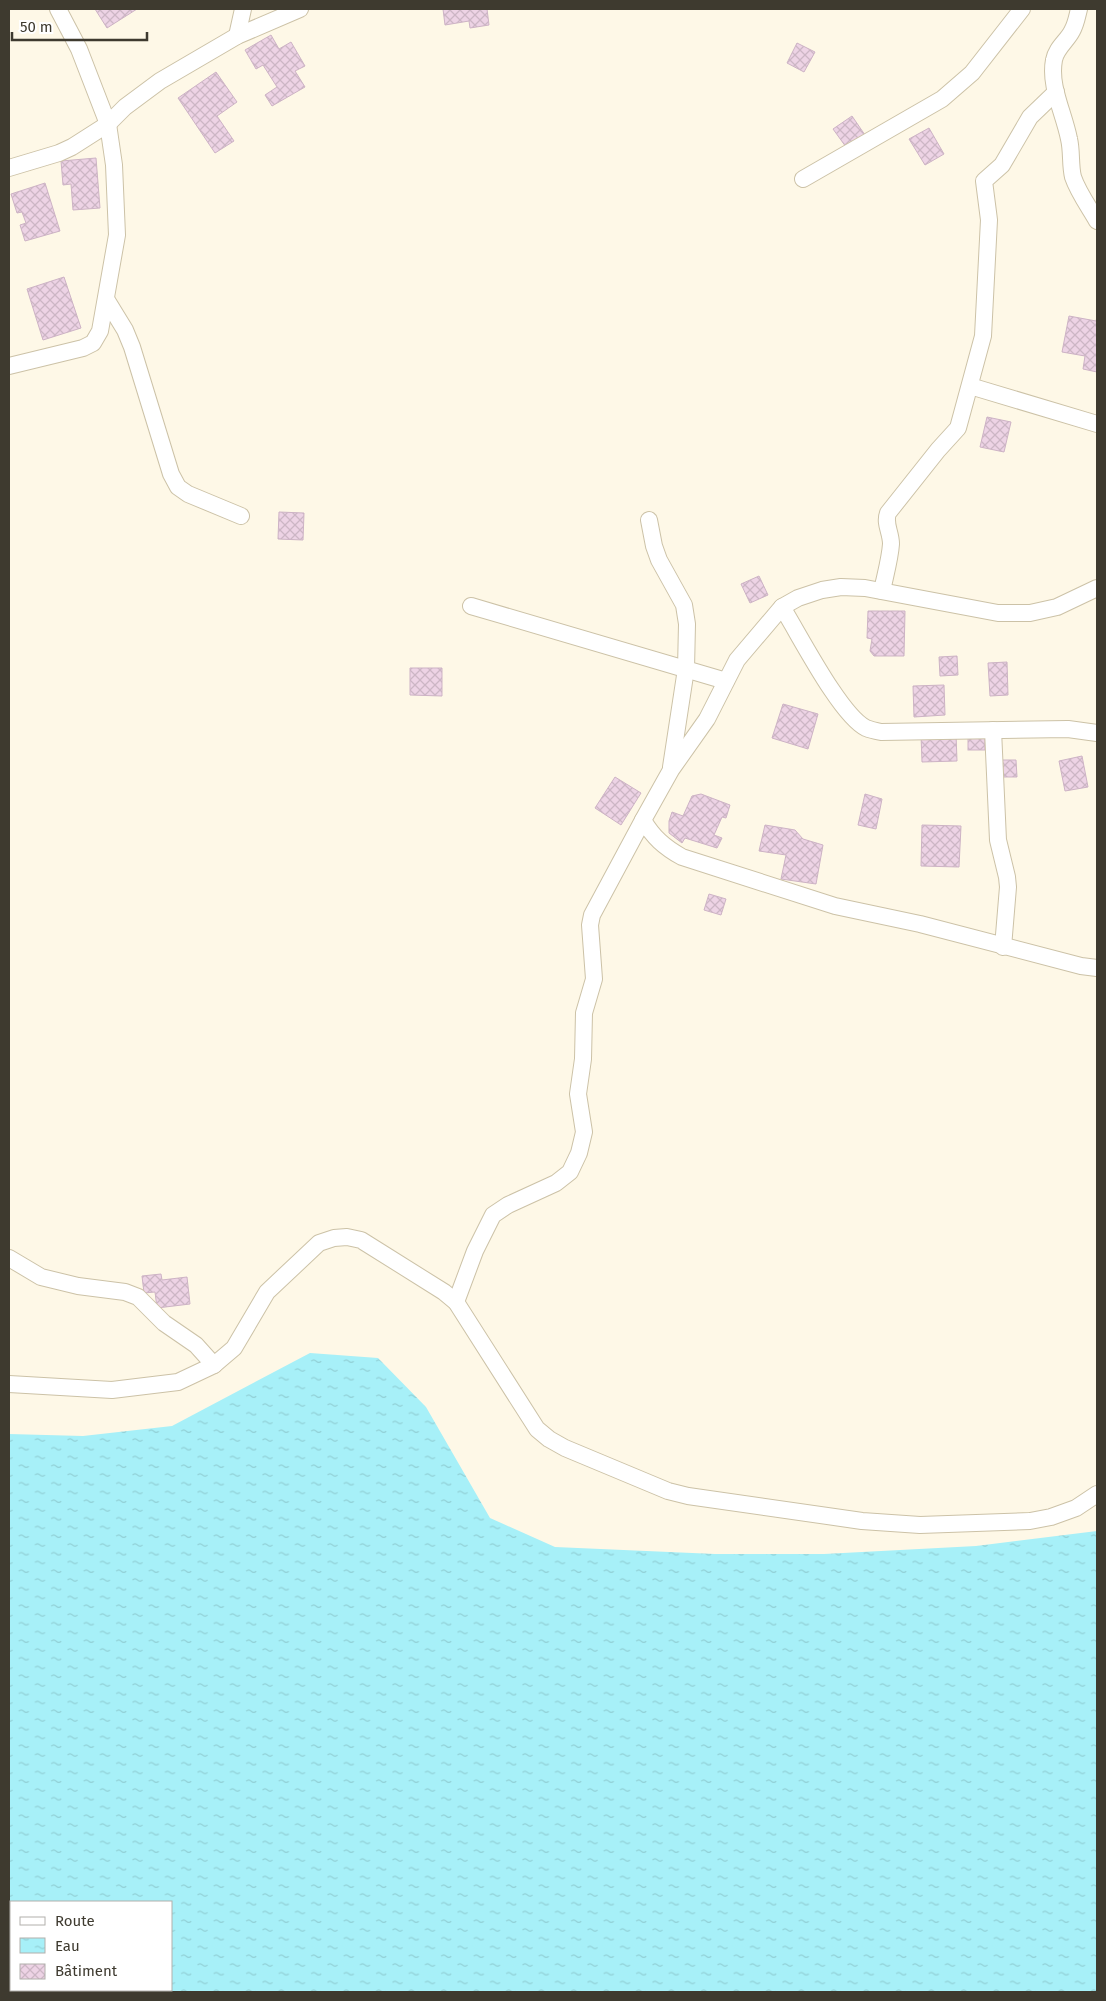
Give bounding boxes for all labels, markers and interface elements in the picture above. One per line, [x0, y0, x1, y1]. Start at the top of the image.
scale bar [12, 10, 148, 42]
text: 50 m [20, 18, 53, 36]
legend [10, 1901, 172, 1991]
text: Route [55, 1912, 95, 1930]
text: Eau [55, 1937, 80, 1955]
text: Bâtiment [55, 1962, 118, 1980]

